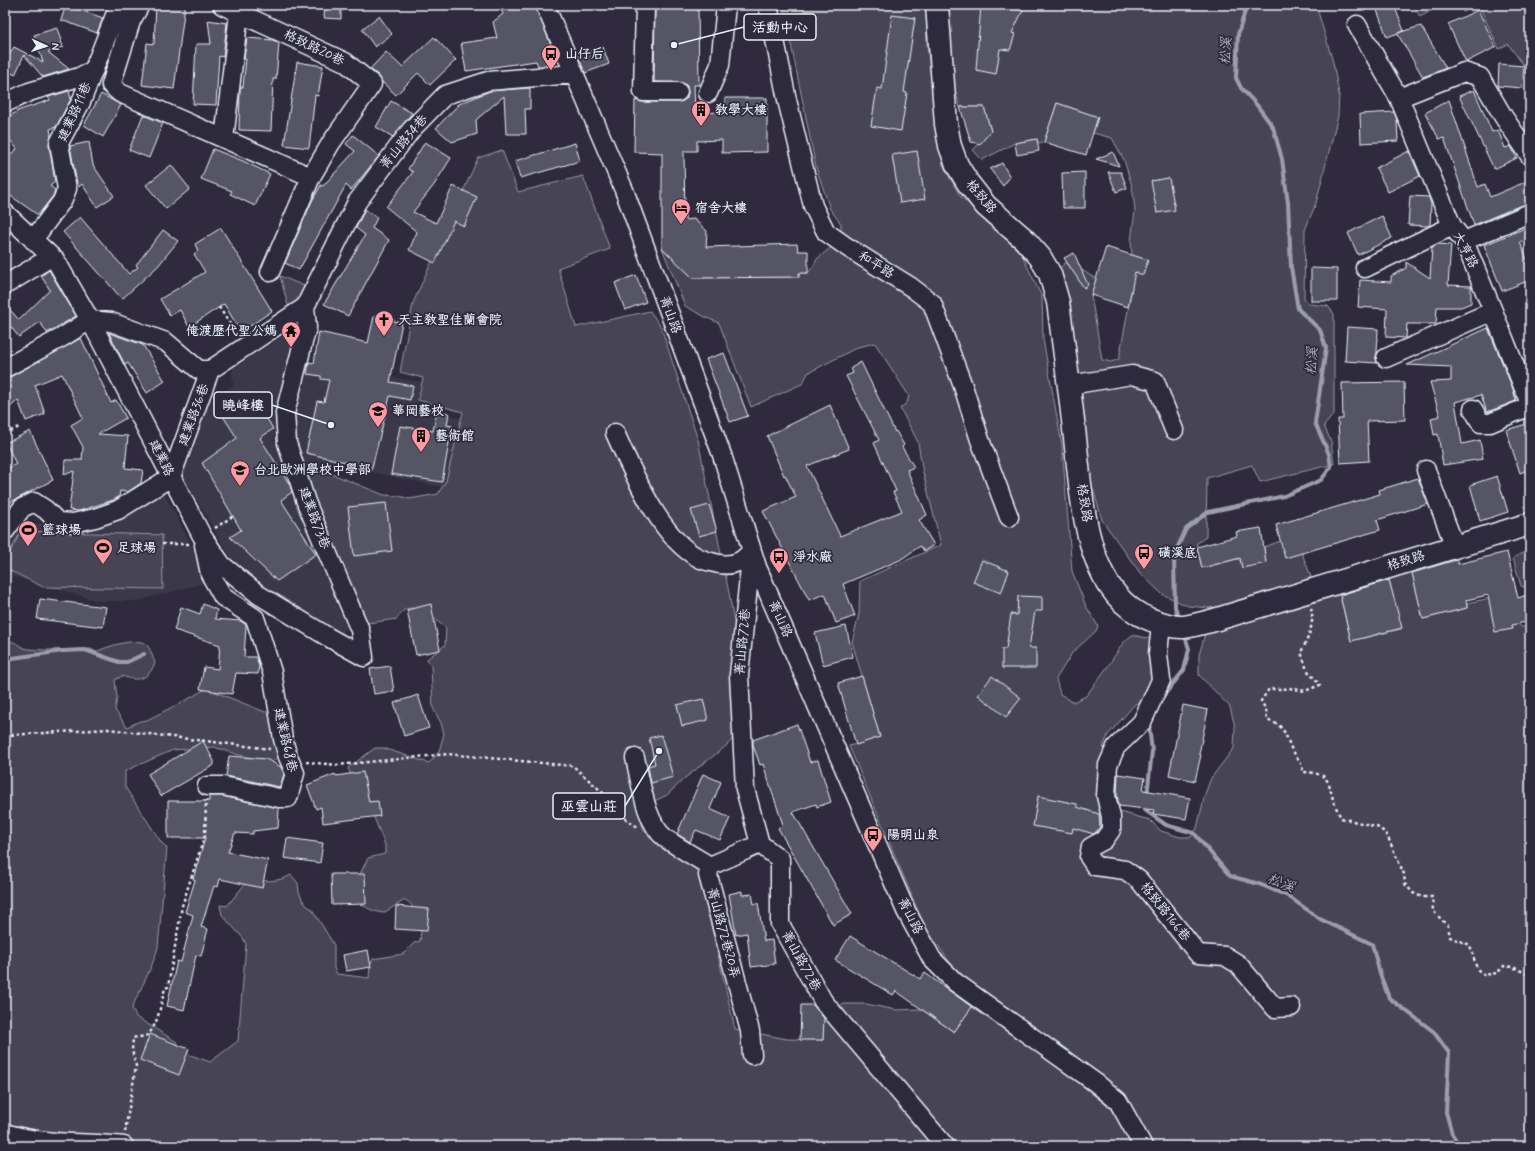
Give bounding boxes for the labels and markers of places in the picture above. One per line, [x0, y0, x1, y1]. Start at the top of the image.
callout: 活動中心 [744, 14, 816, 40]
bus stop icon: 山仔后 [540, 43, 562, 71]
place label: 山仔后 [565, 46, 604, 63]
building icon: 教學大樓 [690, 99, 712, 127]
place label: 教學大樓 [715, 102, 767, 119]
hotel icon: 宿舍大樓 [670, 197, 692, 225]
place label: 宿舍大樓 [695, 200, 747, 217]
church icon: 天主教聖佳蘭會院 [373, 309, 395, 337]
place label: 天主教聖佳蘭會院 [398, 312, 502, 329]
temple icon: 俺渡歷代聖公媽 [280, 320, 302, 348]
place label: 俺渡歷代聖公媽 [186, 323, 277, 340]
callout: 曉峰樓 [214, 392, 272, 418]
school or university icon: 華岡藝校 [367, 400, 389, 428]
place label: 華岡藝校 [392, 403, 444, 420]
building icon: 藝術館 [410, 425, 432, 453]
place label: 藝術館 [435, 428, 474, 445]
school or university icon: 台北歐洲學校中學部 [229, 459, 251, 487]
place label: 台北歐洲學校中學部 [254, 462, 371, 479]
sports icon: 籃球場 [17, 519, 39, 547]
place label: 籃球場 [42, 522, 81, 539]
sports icon: 足球場 [92, 537, 114, 565]
place label: 足球場 [117, 540, 156, 557]
bus stop icon: 磺溪底 [1133, 542, 1155, 570]
place label: 磺溪底 [1158, 545, 1197, 562]
bus stop icon: 淨水廠 [768, 546, 790, 574]
place label: 淨水廠 [793, 549, 832, 566]
callout: 巫雲山莊 [553, 793, 625, 819]
bus stop icon: 陽明山泉 [862, 824, 884, 852]
place label: 陽明山泉 [887, 827, 939, 844]

